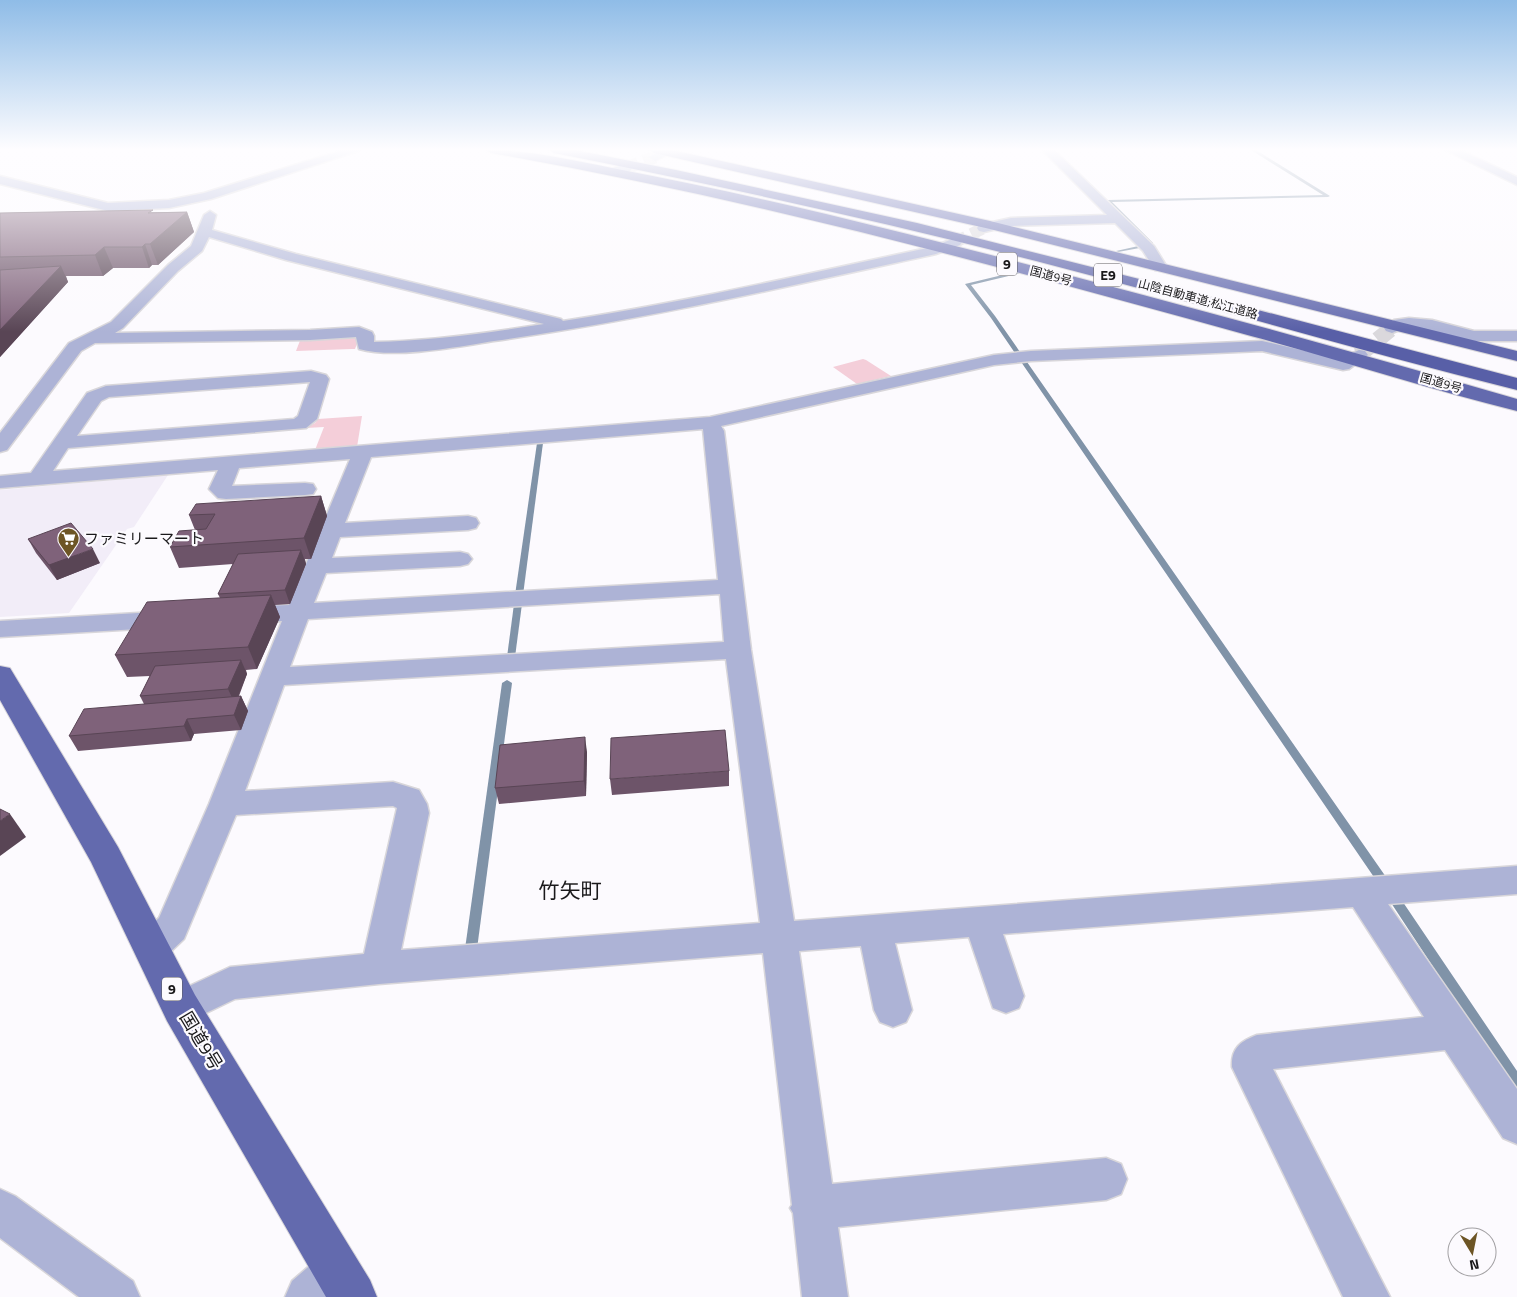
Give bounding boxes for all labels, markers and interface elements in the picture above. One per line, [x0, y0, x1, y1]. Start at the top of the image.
road number: 9 [997, 252, 1017, 276]
street label: 国道9号 [1028, 261, 1074, 290]
road number: E9 [1094, 264, 1122, 286]
street label: 山陰自動車道;松江道路 [1136, 273, 1260, 324]
street label: 国道9号 [1418, 367, 1464, 398]
supermarket icon: ファミリーマート [56, 527, 80, 558]
place label: ファミリーマート [84, 527, 204, 550]
district label: 竹矢町 [539, 874, 602, 906]
road number: 9 [162, 978, 182, 1001]
street label: 国道9号 [173, 1006, 230, 1075]
north arrow [1447, 1227, 1497, 1277]
text: N [1468, 1254, 1481, 1276]

